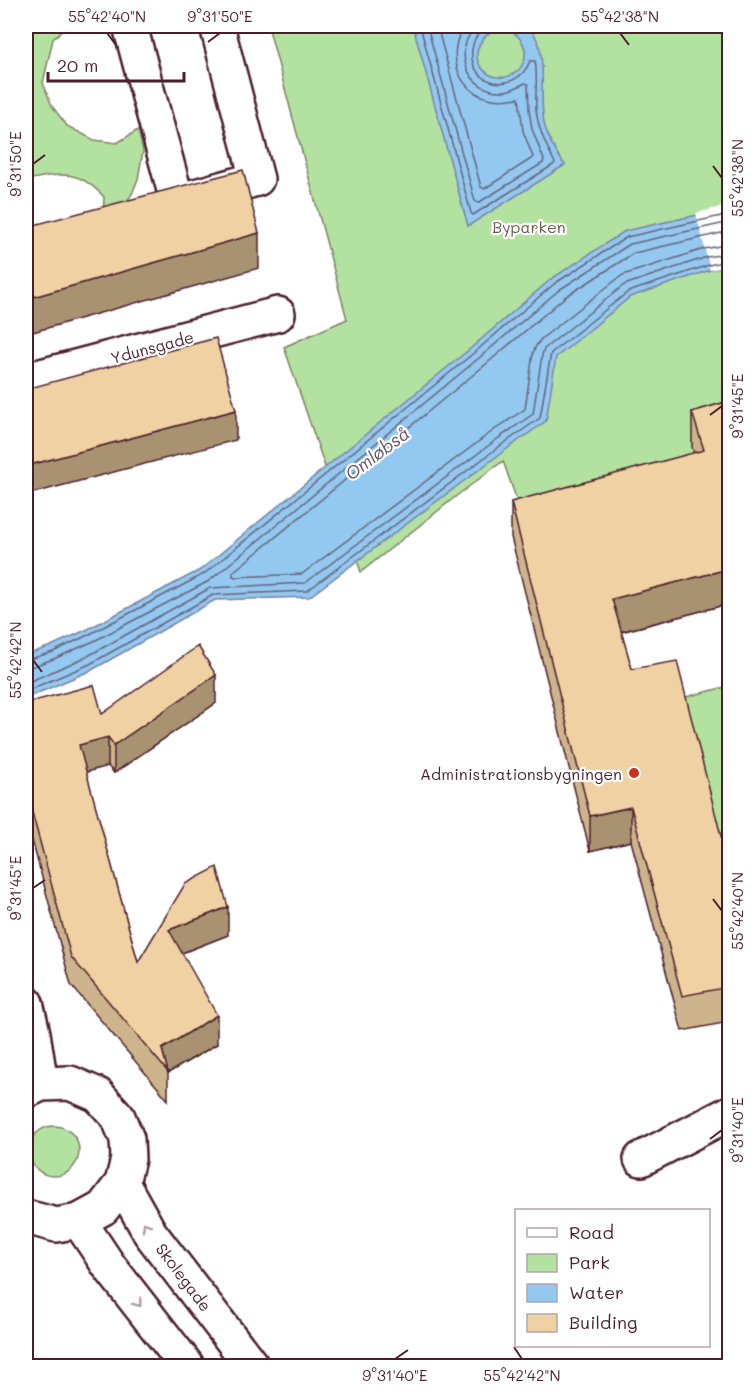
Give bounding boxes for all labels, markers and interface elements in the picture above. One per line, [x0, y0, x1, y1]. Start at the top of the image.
text: 55°42'40"N [68, 6, 146, 26]
text: 9°31'50"E [187, 6, 253, 26]
text: 55°42'38"N [581, 6, 659, 26]
scale bar [48, 45, 184, 83]
text: 20 m [57, 53, 98, 77]
text: 9°31'50"E [5, 131, 25, 197]
text: 55°42'38"N [727, 139, 747, 217]
park label: Byparken [492, 216, 566, 237]
street label: Ydunsgade [108, 326, 196, 368]
text: 9°31'45"E [727, 373, 747, 438]
water label: Omløbså [340, 421, 414, 485]
text: 55°42'42"N [5, 621, 25, 699]
place label: Administrationsbygningen [420, 763, 622, 784]
marker: Administrationsbygningen [627, 766, 641, 780]
text: 9°31'45"E [5, 855, 25, 920]
text: 55°42'40"N [727, 872, 747, 950]
text: 9°31'40"E [727, 1097, 747, 1163]
legend [515, 1209, 710, 1347]
text: Road [569, 1220, 614, 1244]
one-way arrow [142, 1222, 154, 1232]
street label: Skolegade [151, 1239, 217, 1315]
text: Park [569, 1250, 610, 1274]
text: Water [569, 1280, 624, 1304]
one-way arrow [130, 1297, 141, 1308]
text: Building [569, 1310, 637, 1334]
text: 9°31'40"E [362, 1365, 428, 1385]
text: 55°42'42"N [483, 1365, 561, 1385]

